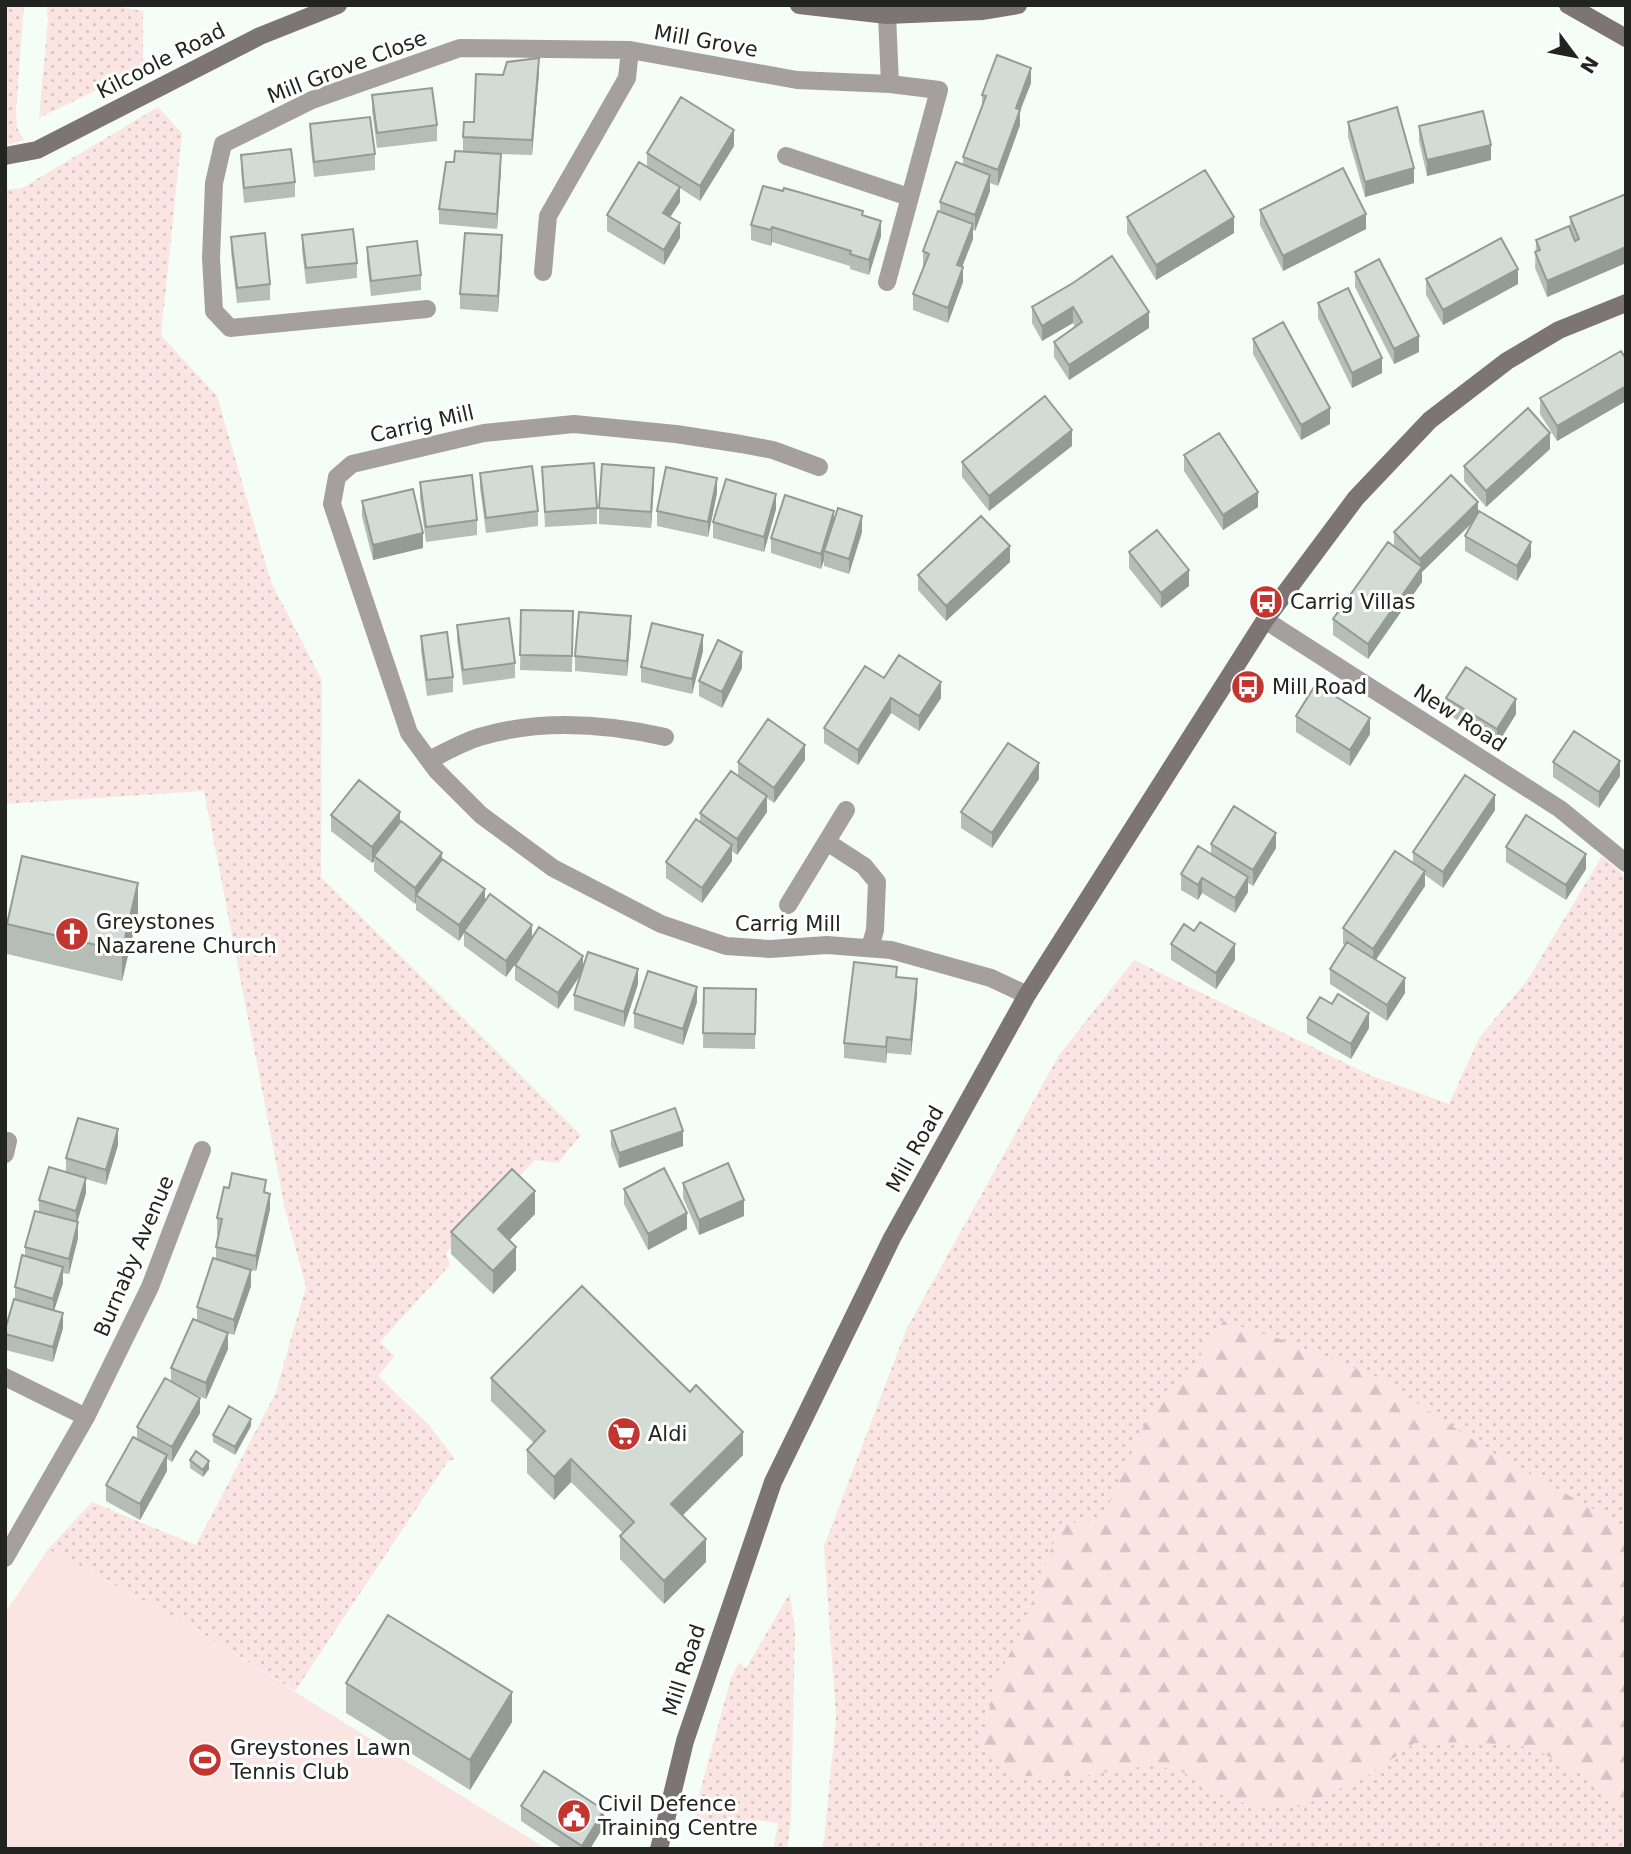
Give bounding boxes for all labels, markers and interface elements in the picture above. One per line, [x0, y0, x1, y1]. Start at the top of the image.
street label: Kilcoole Road [93, 18, 229, 104]
street label: Mill Grove [652, 20, 760, 62]
north arrow [1540, 21, 1610, 91]
street label: Mill Grove Close [264, 26, 430, 108]
text: N [1576, 52, 1603, 78]
street label: Carrig Mill [368, 400, 476, 448]
bus stop icon: Carrig Villas [1247, 583, 1285, 621]
place label: Carrig Villas [1290, 590, 1416, 614]
bus stop icon: Mill Road [1229, 668, 1267, 706]
place label: Mill Road [1272, 675, 1367, 699]
street label: New Road [1409, 679, 1511, 757]
place label: Greystones Nazarene Church [96, 910, 277, 958]
street label: Carrig Mill [735, 912, 841, 936]
church icon: Greystones Nazarene Church [53, 915, 91, 953]
street label: Mill Road [881, 1102, 949, 1196]
street label: Burnaby Avenue [89, 1172, 179, 1340]
supermarket icon: Aldi [605, 1415, 643, 1453]
place label: Aldi [648, 1422, 687, 1446]
street label: Mill Road [658, 1621, 710, 1719]
place label: Greystones Lawn Tennis Club [229, 1736, 411, 1784]
sports icon: Greystones Lawn Tennis Club [186, 1741, 224, 1779]
place label: Civil Defence Training Centre [597, 1792, 758, 1840]
public building icon: Civil Defence Training Centre [555, 1797, 593, 1835]

